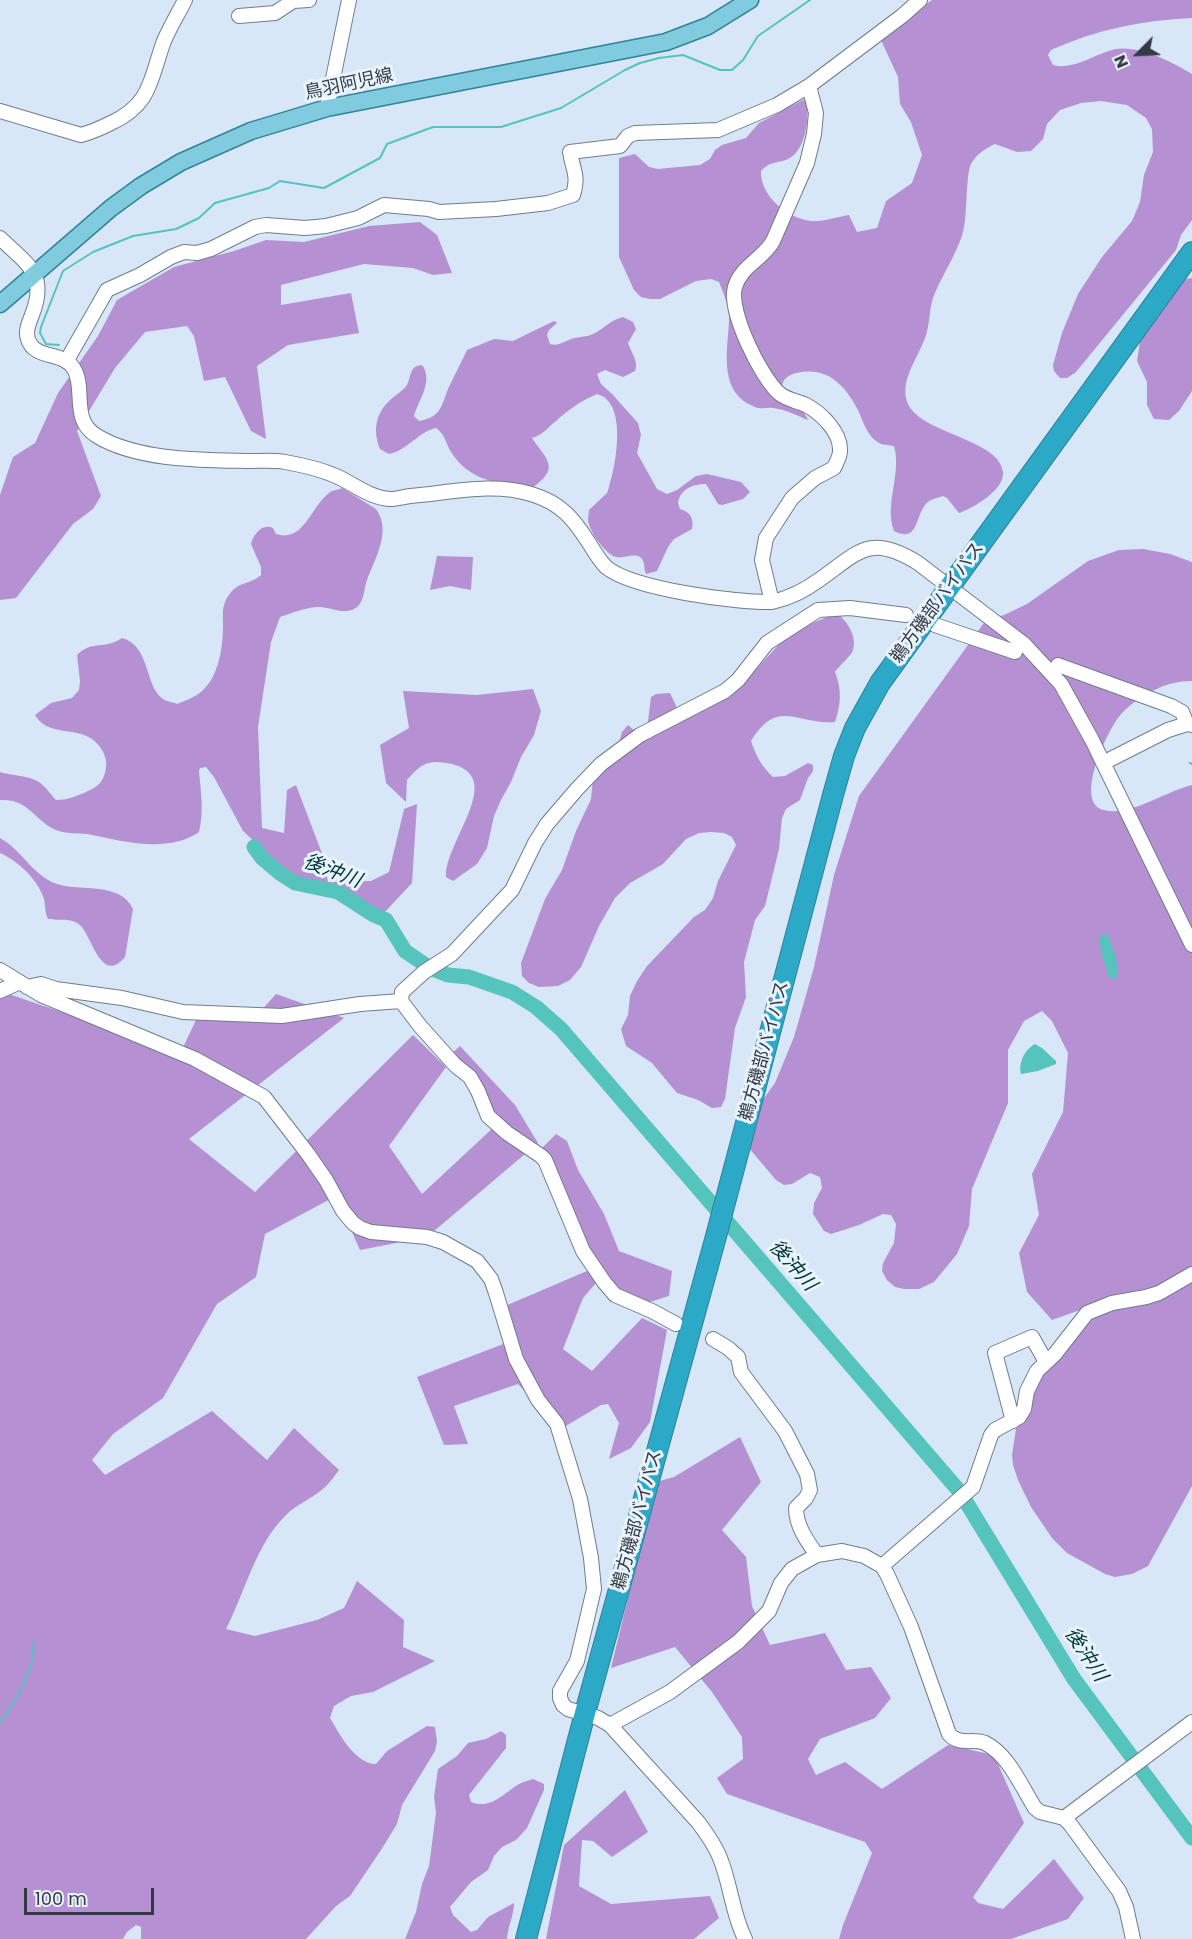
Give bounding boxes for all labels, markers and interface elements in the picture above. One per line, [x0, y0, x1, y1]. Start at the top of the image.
north arrow [1108, 24, 1168, 84]
text: N [1108, 51, 1134, 72]
street label: 鳥羽阿児線 [303, 65, 395, 105]
street label: 鵜方磯部バイパス [887, 538, 989, 668]
water label: 後沖川 [300, 850, 364, 894]
street label: 鵜方磯部バイパス [736, 979, 794, 1123]
water label: 後沖川 [763, 1235, 821, 1297]
street label: 鵜方磯部バイパス [609, 1448, 667, 1592]
water label: 後沖川 [1059, 1623, 1111, 1687]
scale bar [27, 1876, 158, 1914]
text: 100 m [35, 1886, 87, 1911]

